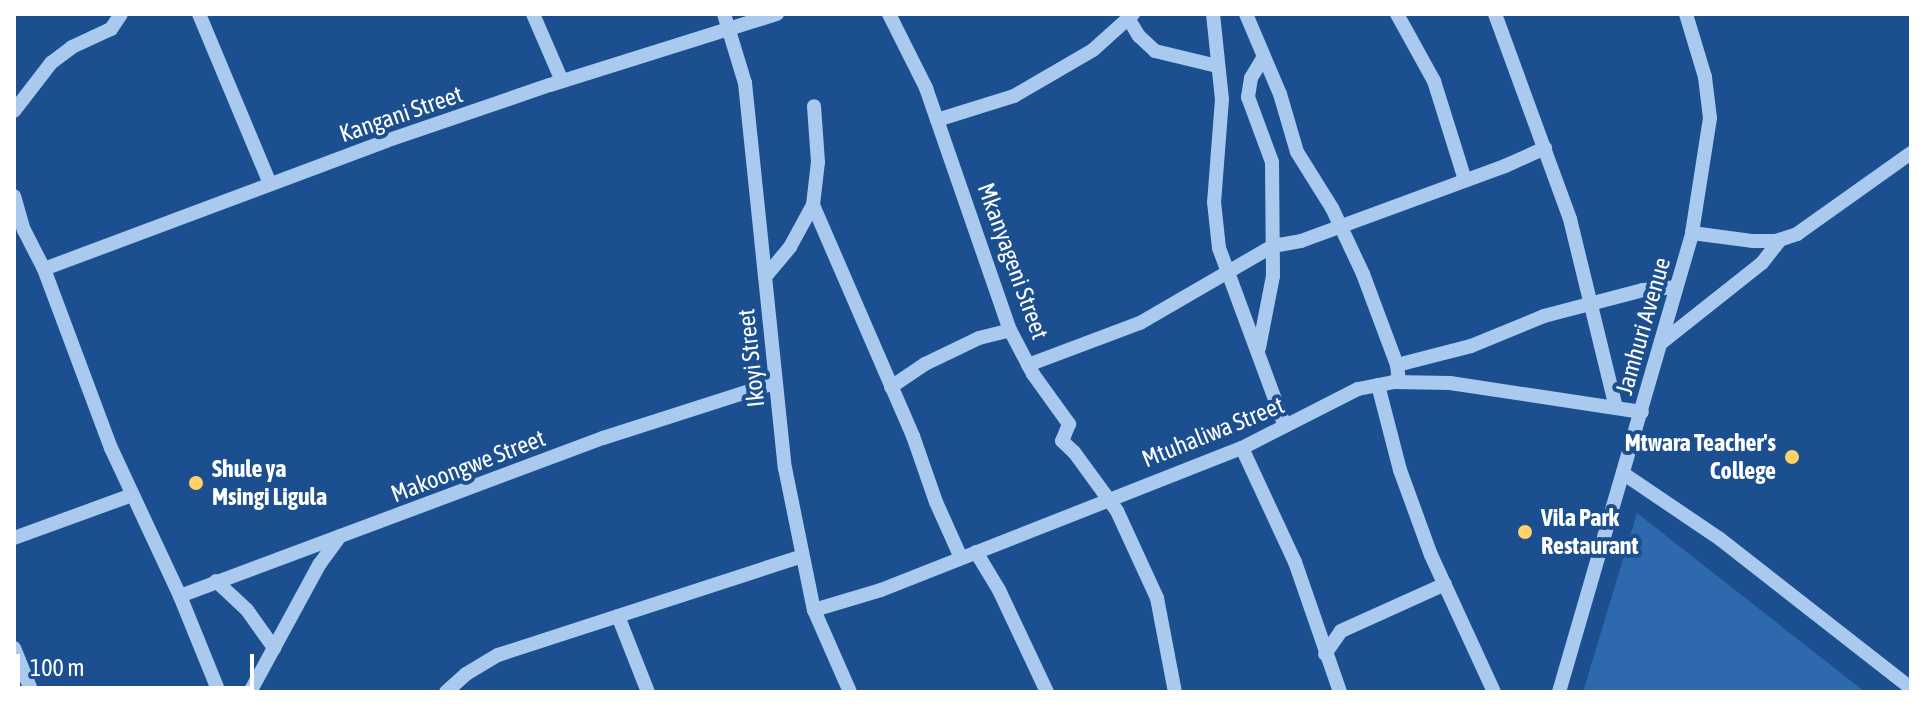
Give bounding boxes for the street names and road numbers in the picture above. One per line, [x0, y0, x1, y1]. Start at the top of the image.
street label: Kangani Street [336, 80, 466, 148]
street label: Mkanyageni Street [971, 179, 1055, 343]
street label: Jamhuri Avenue [1610, 254, 1676, 398]
street label: Ikoyi Street [732, 307, 770, 409]
street label: Mtuhaliwa Street [1138, 390, 1288, 474]
street label: Makoongwe Street [387, 423, 549, 509]

